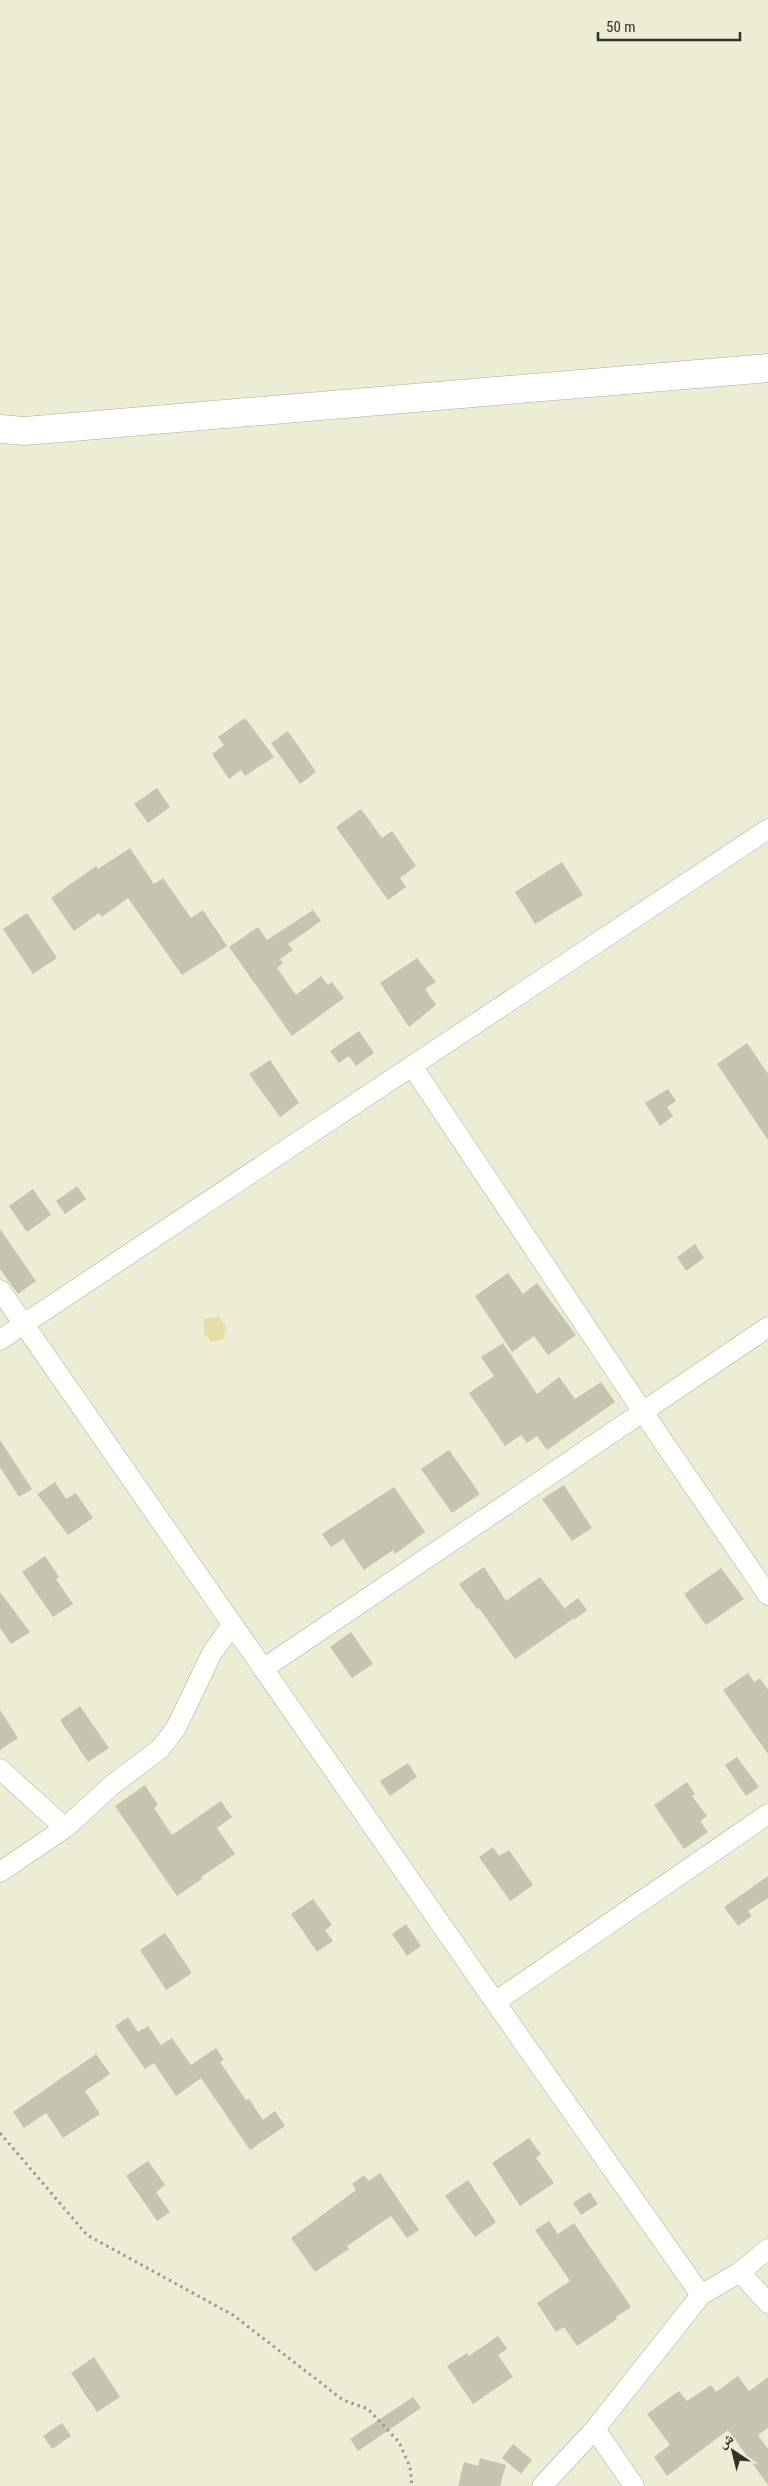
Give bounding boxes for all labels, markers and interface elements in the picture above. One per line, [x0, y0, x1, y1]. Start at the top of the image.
scale bar [598, 10, 740, 42]
text: 50 m [606, 18, 636, 36]
north arrow [708, 2426, 758, 2476]
text: ش [715, 2429, 737, 2452]

